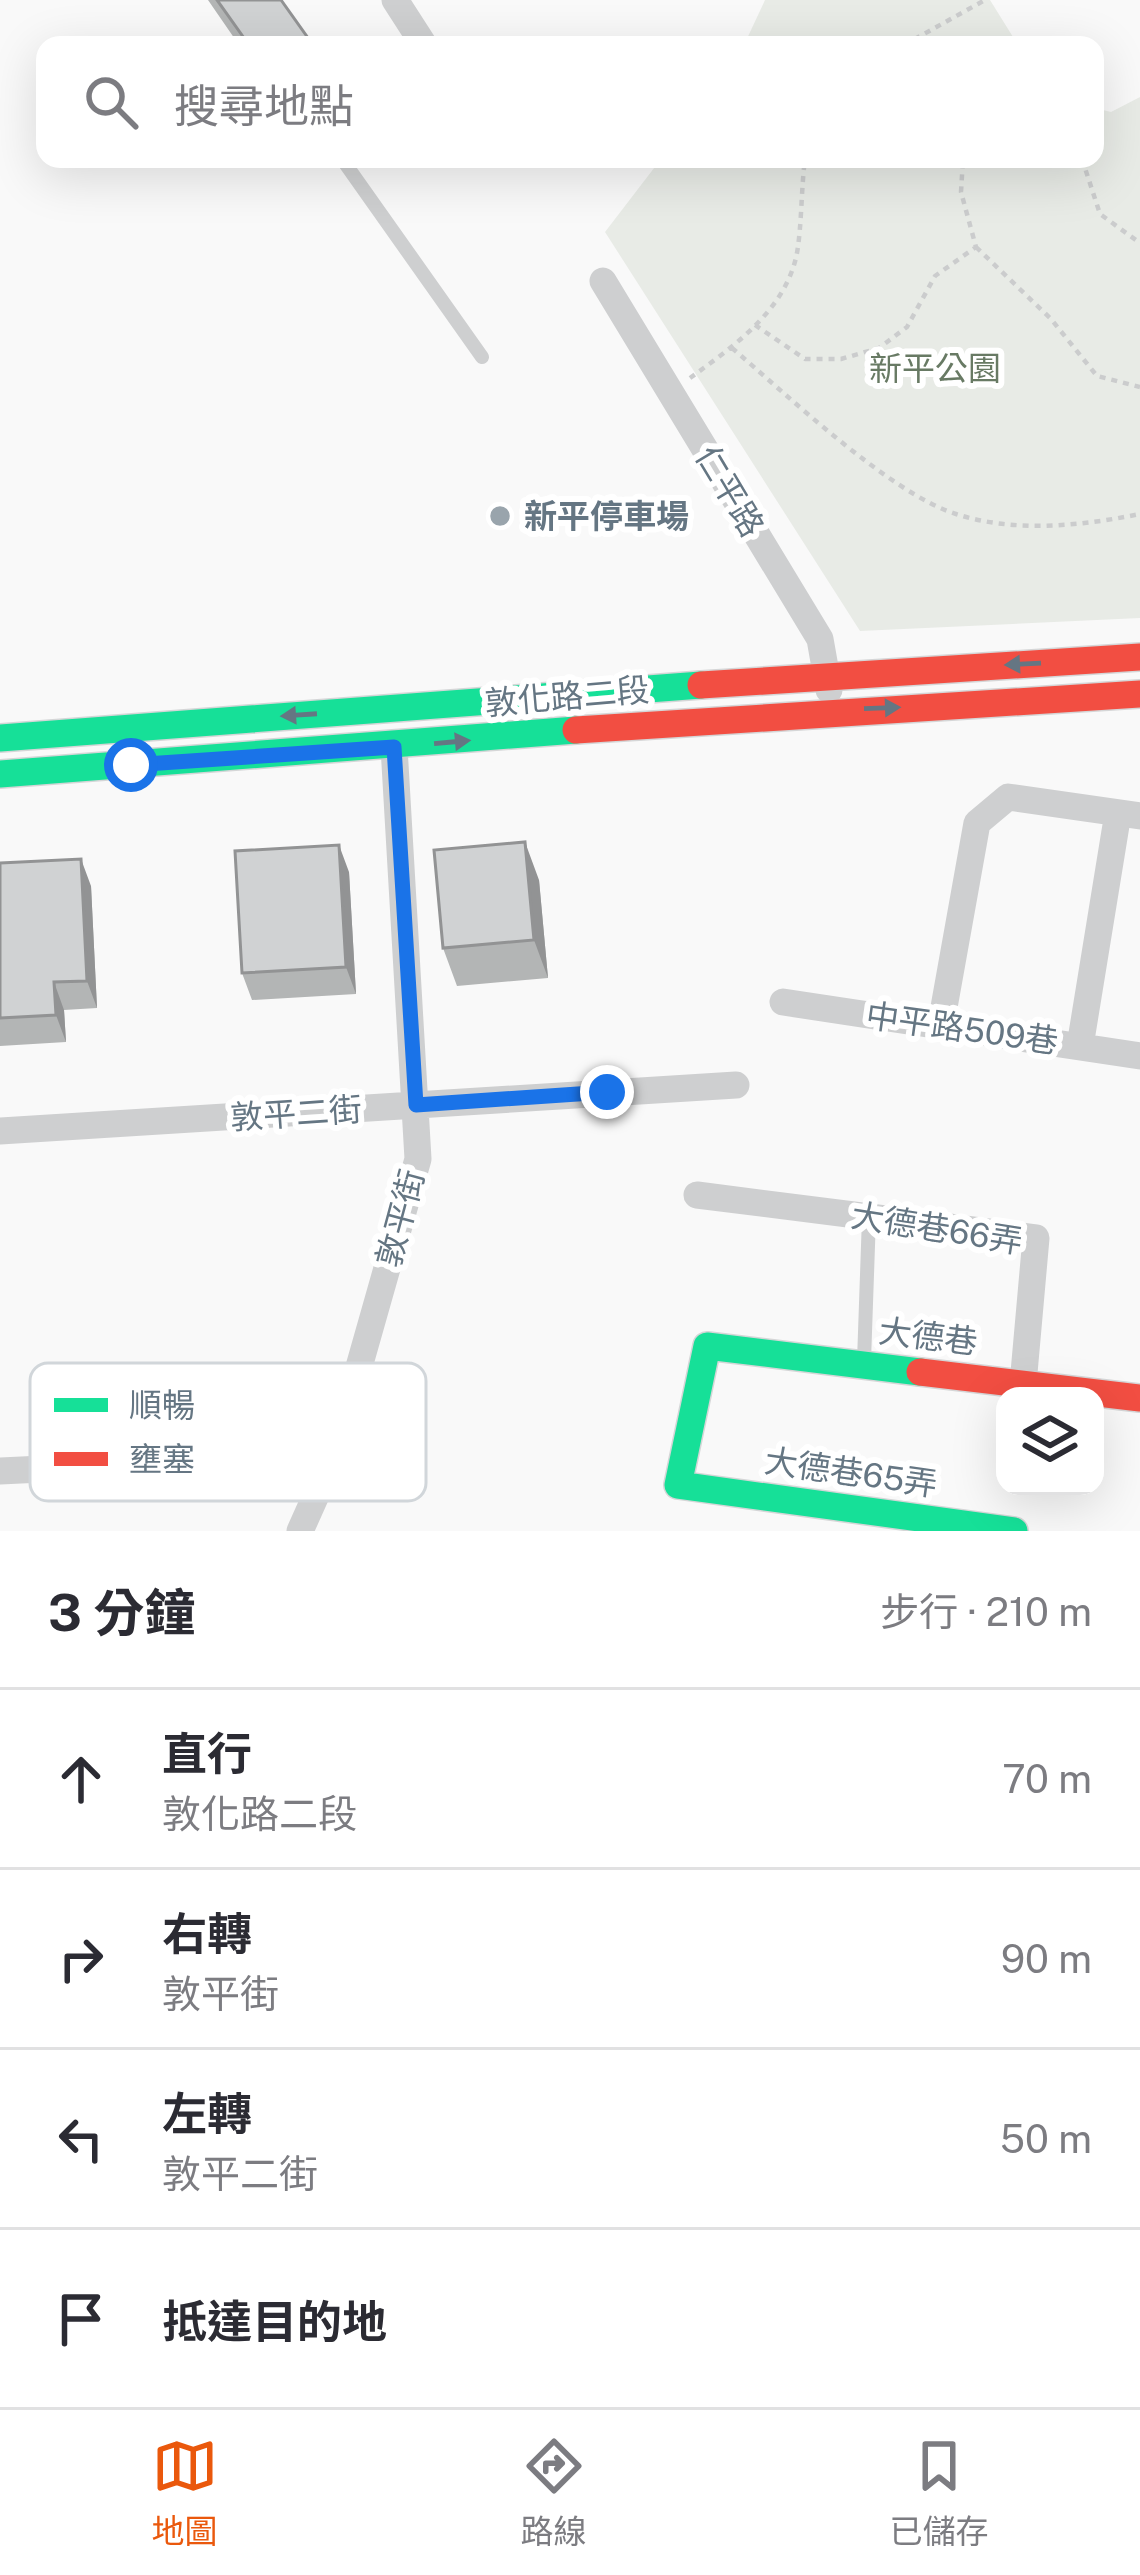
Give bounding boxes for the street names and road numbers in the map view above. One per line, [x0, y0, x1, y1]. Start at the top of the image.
street label: 仁平路 [688, 439, 772, 543]
street label: 敦化路二段 [483, 670, 651, 722]
street label: 中平路509巷 [863, 996, 1061, 1060]
street label: 敦平二街 [229, 1089, 363, 1137]
street label: 敦平街 [369, 1165, 431, 1271]
street label: 大德巷66弄 [849, 1196, 1025, 1260]
street label: 大德巷 [877, 1311, 979, 1361]
street label: 大德巷65弄 [762, 1441, 940, 1503]

